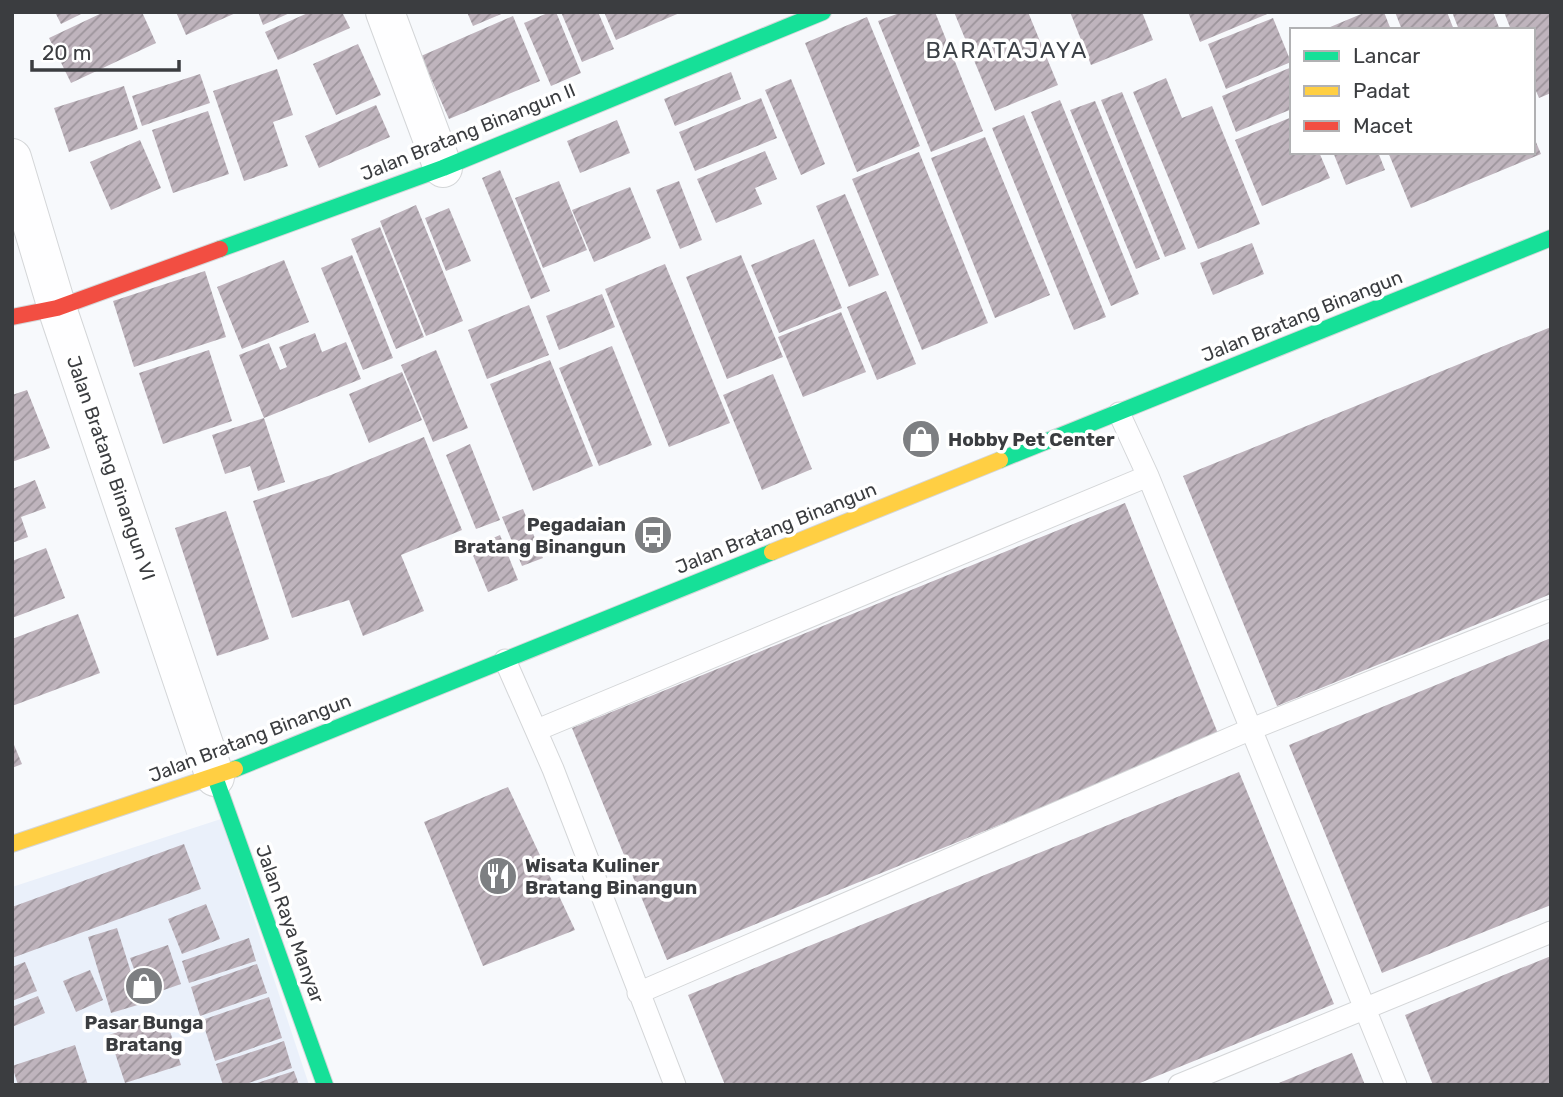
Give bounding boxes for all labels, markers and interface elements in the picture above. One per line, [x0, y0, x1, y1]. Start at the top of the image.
scale bar [32, 28, 178, 72]
legend [1290, 28, 1535, 154]
district label: BARATAJAYA [926, 36, 1088, 64]
text: 20 m [42, 40, 91, 65]
text: Lancar [1353, 43, 1420, 68]
street label: Jalan Bratang Binangun II [357, 78, 579, 186]
text: Padat [1353, 78, 1410, 103]
text: Macet [1353, 113, 1413, 138]
street label: Jalan Bratang Binangun [1198, 265, 1406, 367]
street label: Jalan Bratang Binangun VI [62, 353, 160, 583]
shop icon: Hobby Pet Center [900, 418, 942, 460]
place label: Hobby Pet Center [948, 428, 1115, 451]
street label: Jalan Bratang Binangun [672, 477, 880, 579]
place label: Pegadaian Bratang Binangun [454, 513, 626, 558]
bus stop icon: Pegadaian Bratang Binangun [632, 514, 674, 556]
street label: Jalan Bratang Binangun [146, 689, 354, 787]
street label: Jalan Raya Manyar [251, 842, 330, 1007]
place label: Wisata Kuliner Bratang Binangun [525, 854, 697, 899]
restaurant icon: Wisata Kuliner Bratang Binangun [477, 855, 519, 897]
shop icon: Pasar Bunga Bratang [123, 965, 165, 1007]
place label: Pasar Bunga Bratang [85, 1011, 203, 1056]

